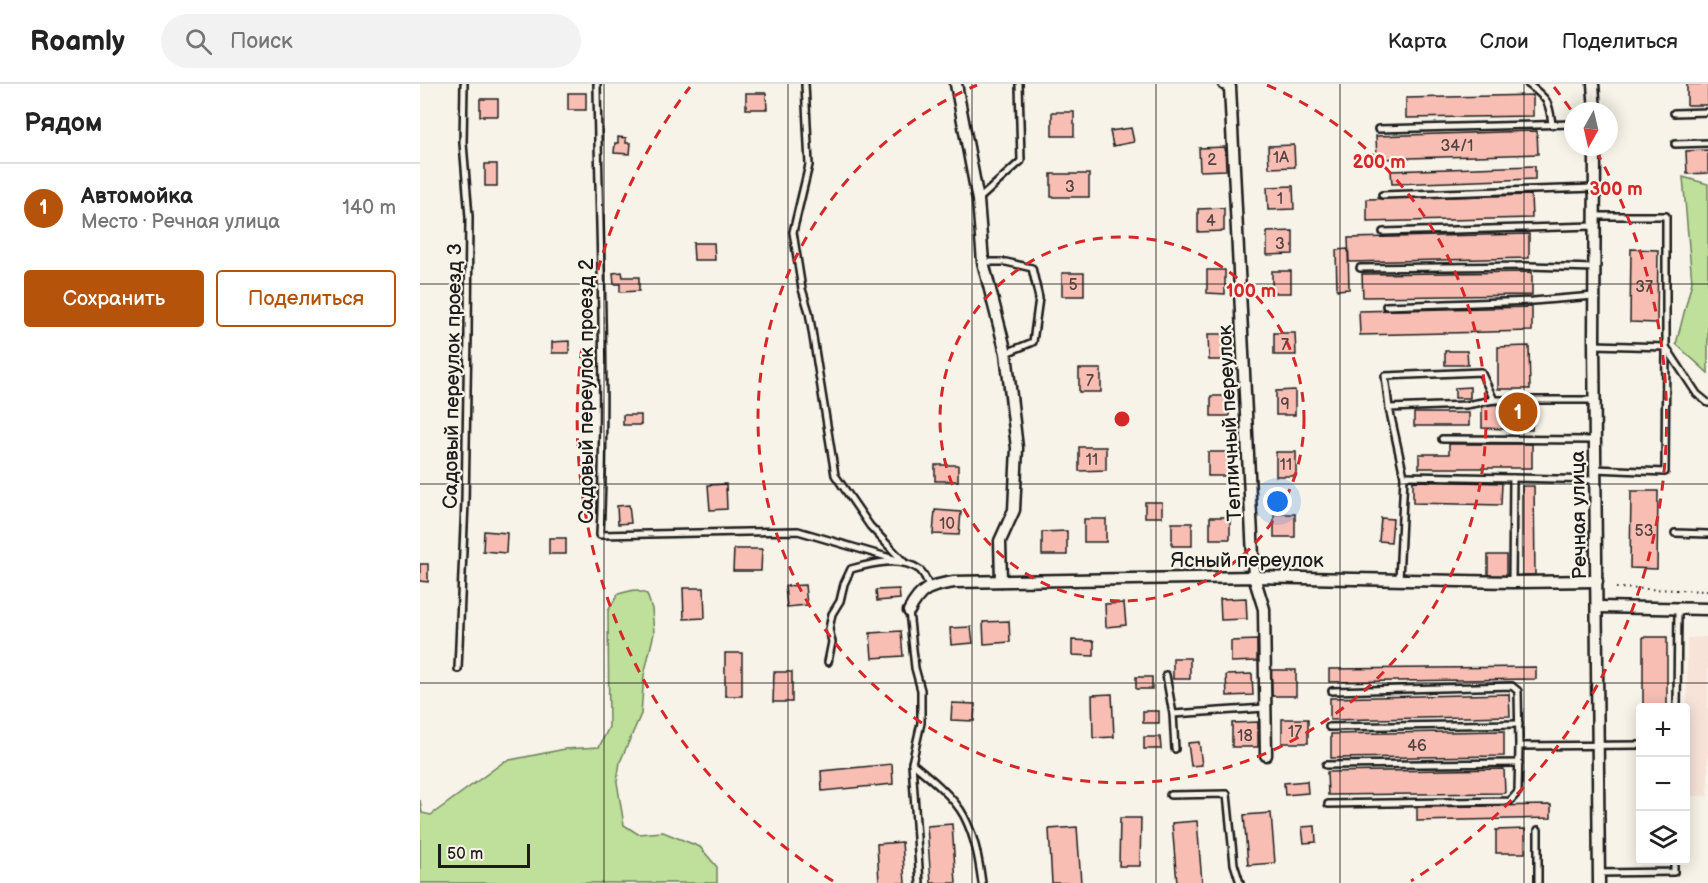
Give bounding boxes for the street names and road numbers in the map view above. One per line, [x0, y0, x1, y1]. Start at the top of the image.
street label: Садовый переулок проезд 3 [439, 243, 467, 509]
street label: Садовый переулок проезд 2 [575, 258, 599, 524]
street label: Тепличный переулок [1213, 324, 1247, 522]
street label: Речная улица [1566, 450, 1592, 580]
street label: Ясный переулок [1170, 549, 1324, 573]

